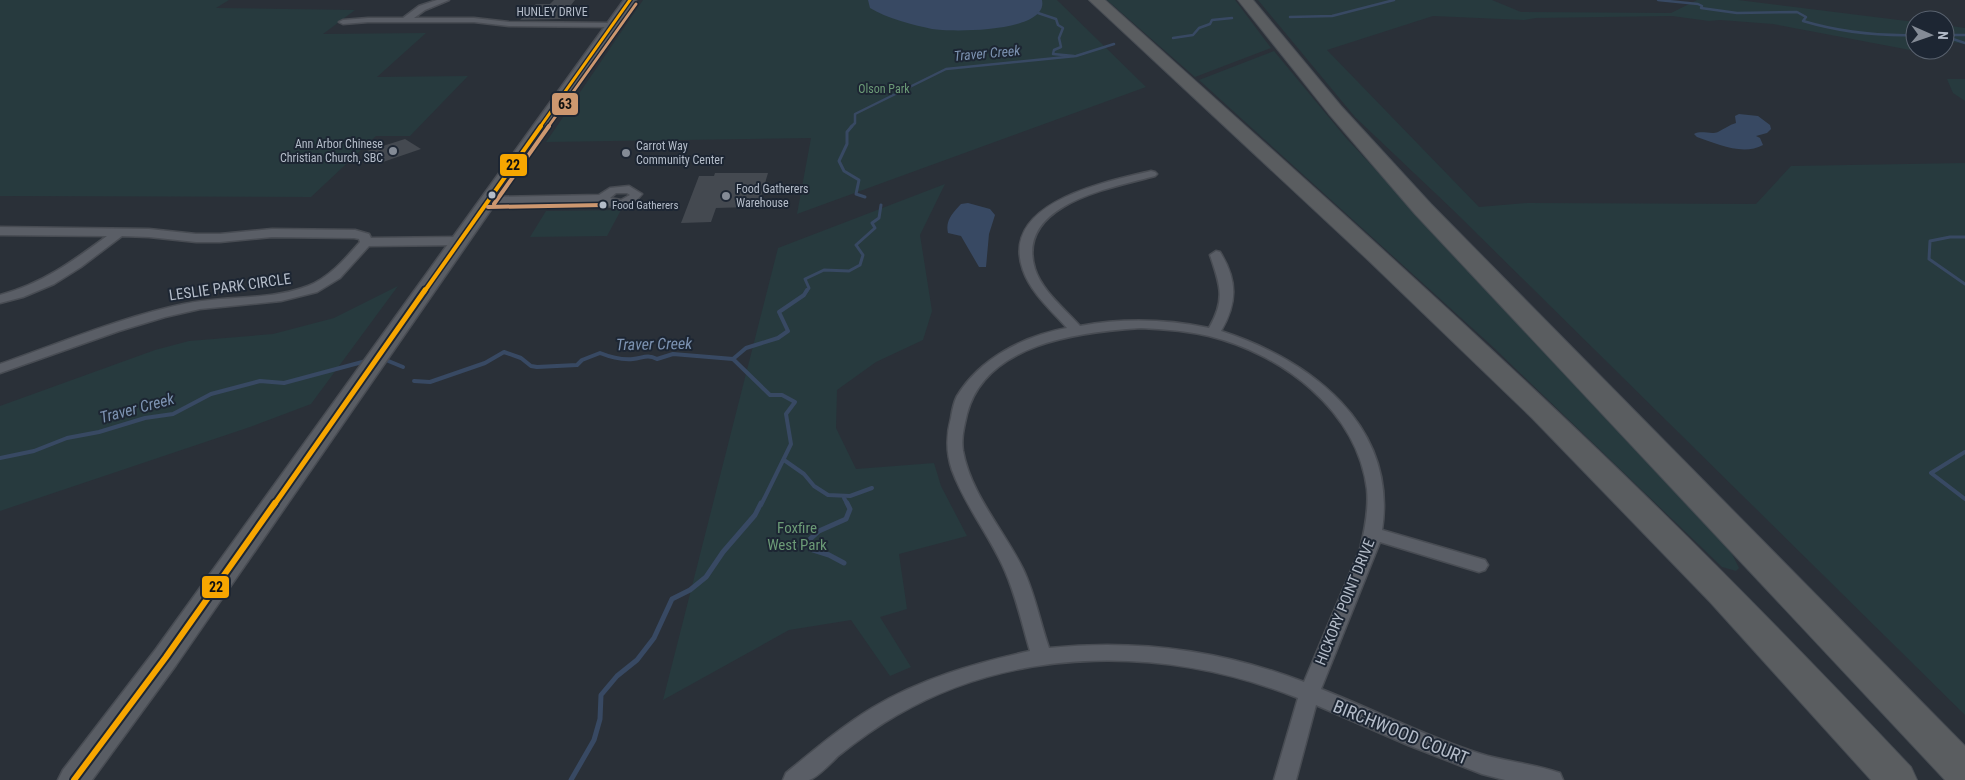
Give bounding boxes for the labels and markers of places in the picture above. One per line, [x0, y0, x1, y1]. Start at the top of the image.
place label: Ann Arbor Chinese Christian Church, SBC [280, 137, 383, 165]
place label: Carrot Way Community Center [636, 139, 724, 167]
marker: Ann Arbor Chinese Christian Church, SBC [387, 145, 399, 157]
marker: Carrot Way Community Center [620, 147, 632, 159]
place label: Food Gatherers Warehouse [736, 182, 809, 210]
unlabelled marker [487, 190, 497, 200]
marker: Food Gatherers Warehouse [720, 190, 732, 202]
place label: Food Gatherers [612, 199, 678, 212]
marker: Food Gatherers [598, 200, 608, 210]

